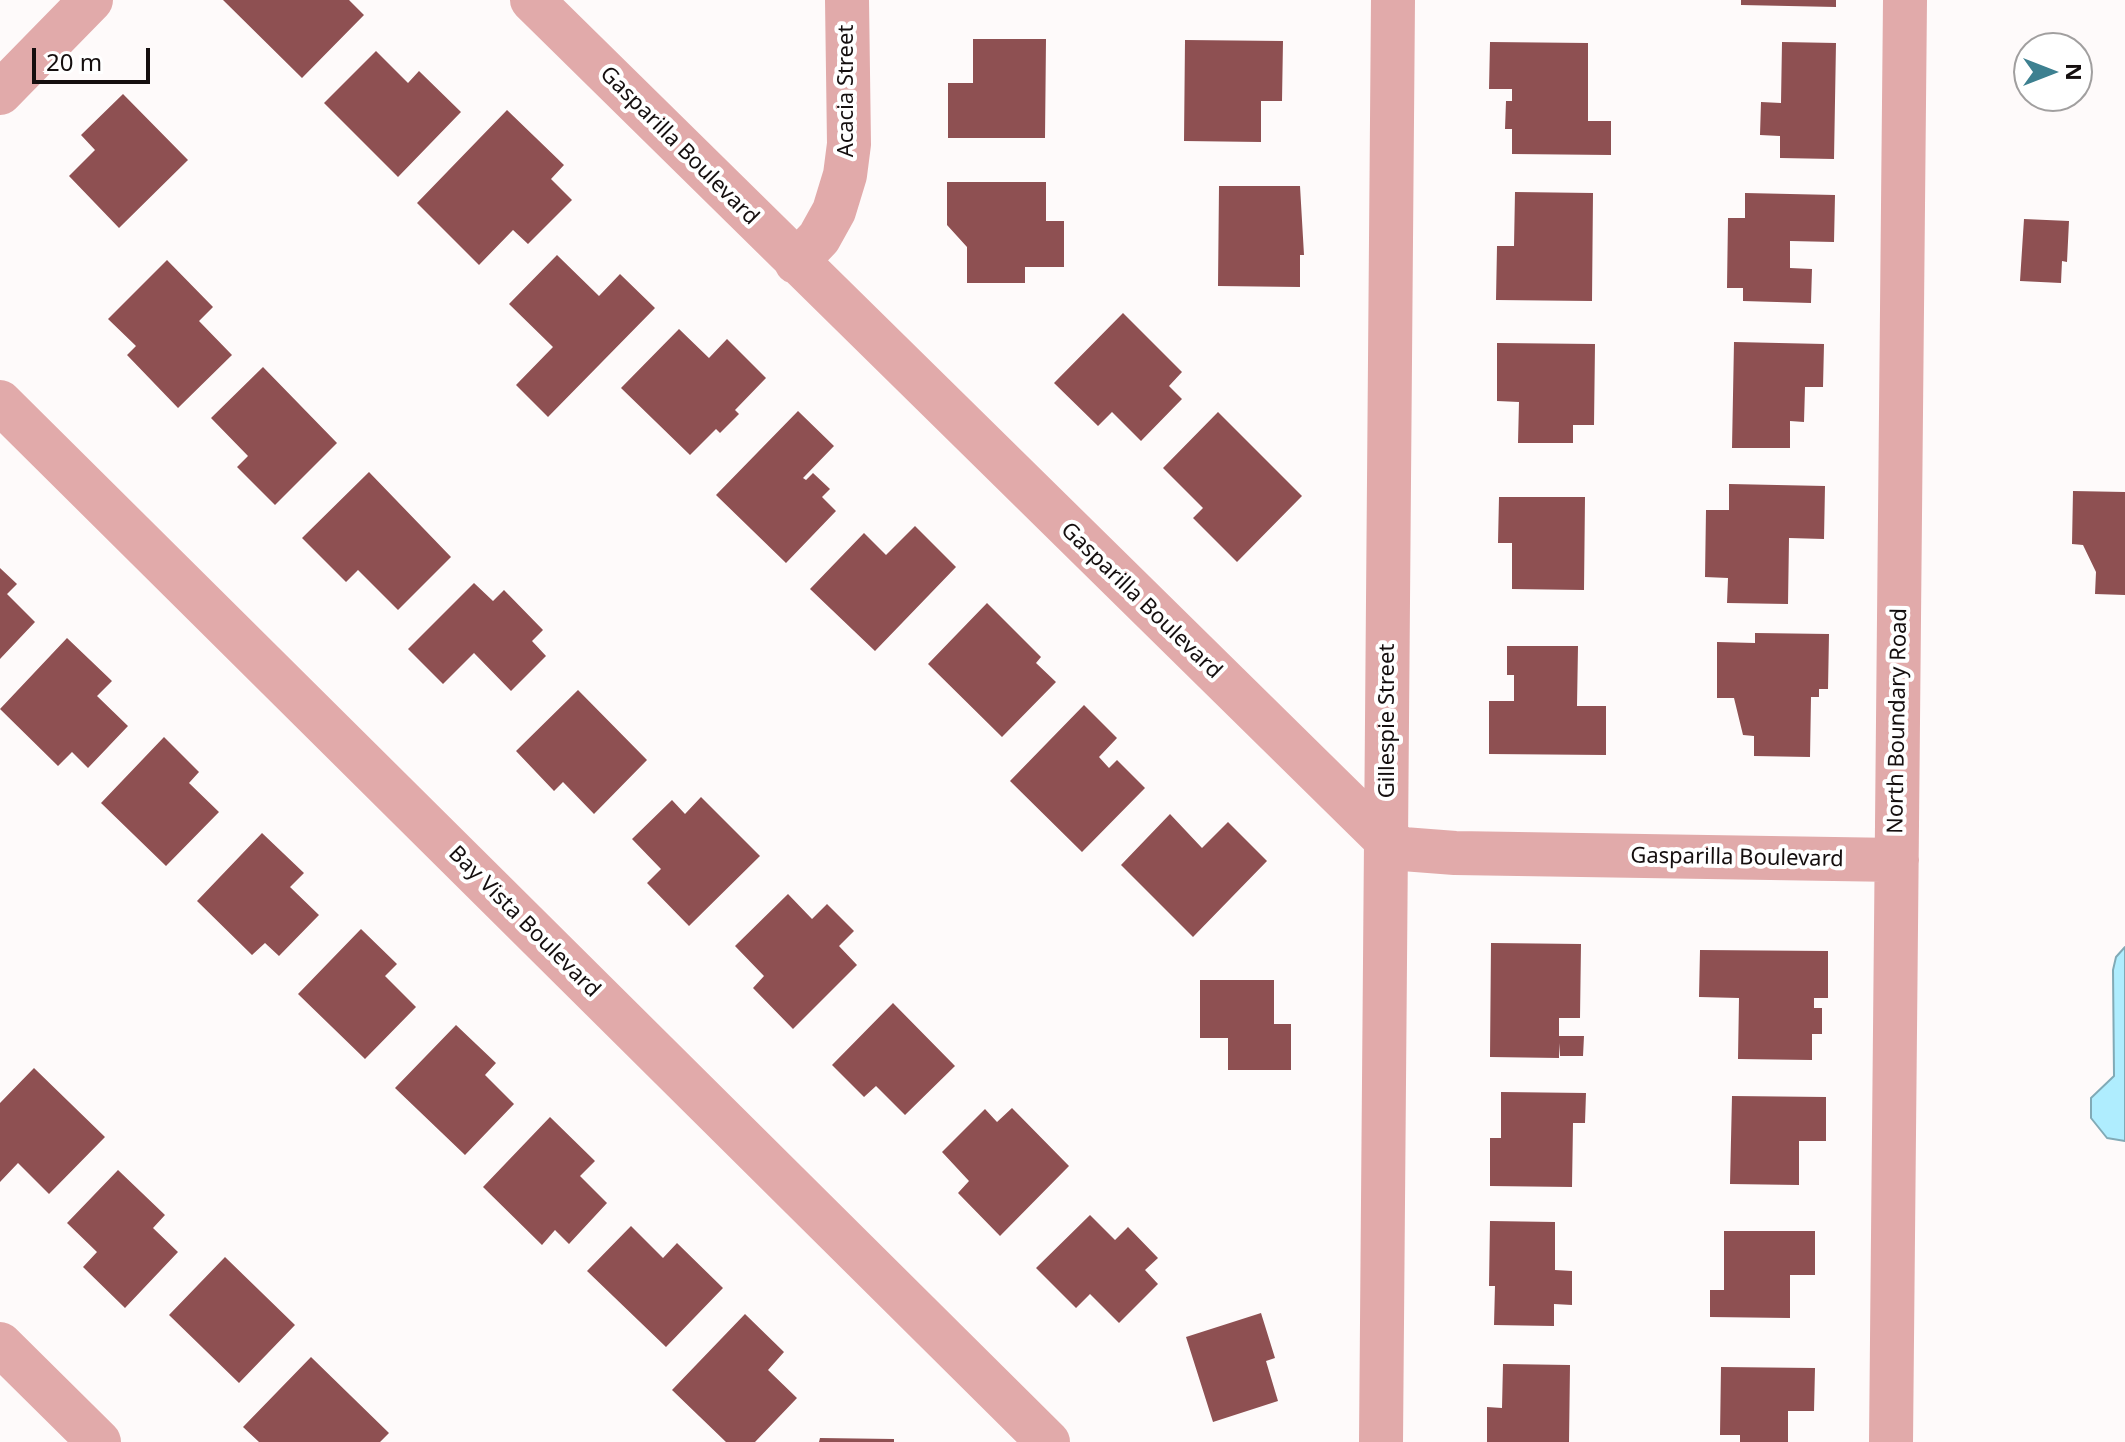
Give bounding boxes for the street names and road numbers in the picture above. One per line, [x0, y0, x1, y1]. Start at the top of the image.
street label: Acacia Street [834, 25, 860, 157]
street label: Gasparilla Boulevard [594, 61, 764, 231]
street label: Gasparilla Boulevard [1055, 517, 1227, 685]
street label: North Boundary Road [1883, 608, 1913, 834]
street label: Gillespie Street [1375, 644, 1401, 798]
street label: Bay Vista Boulevard [443, 841, 605, 1003]
street label: Gasparilla Boulevard [1630, 843, 1844, 873]

